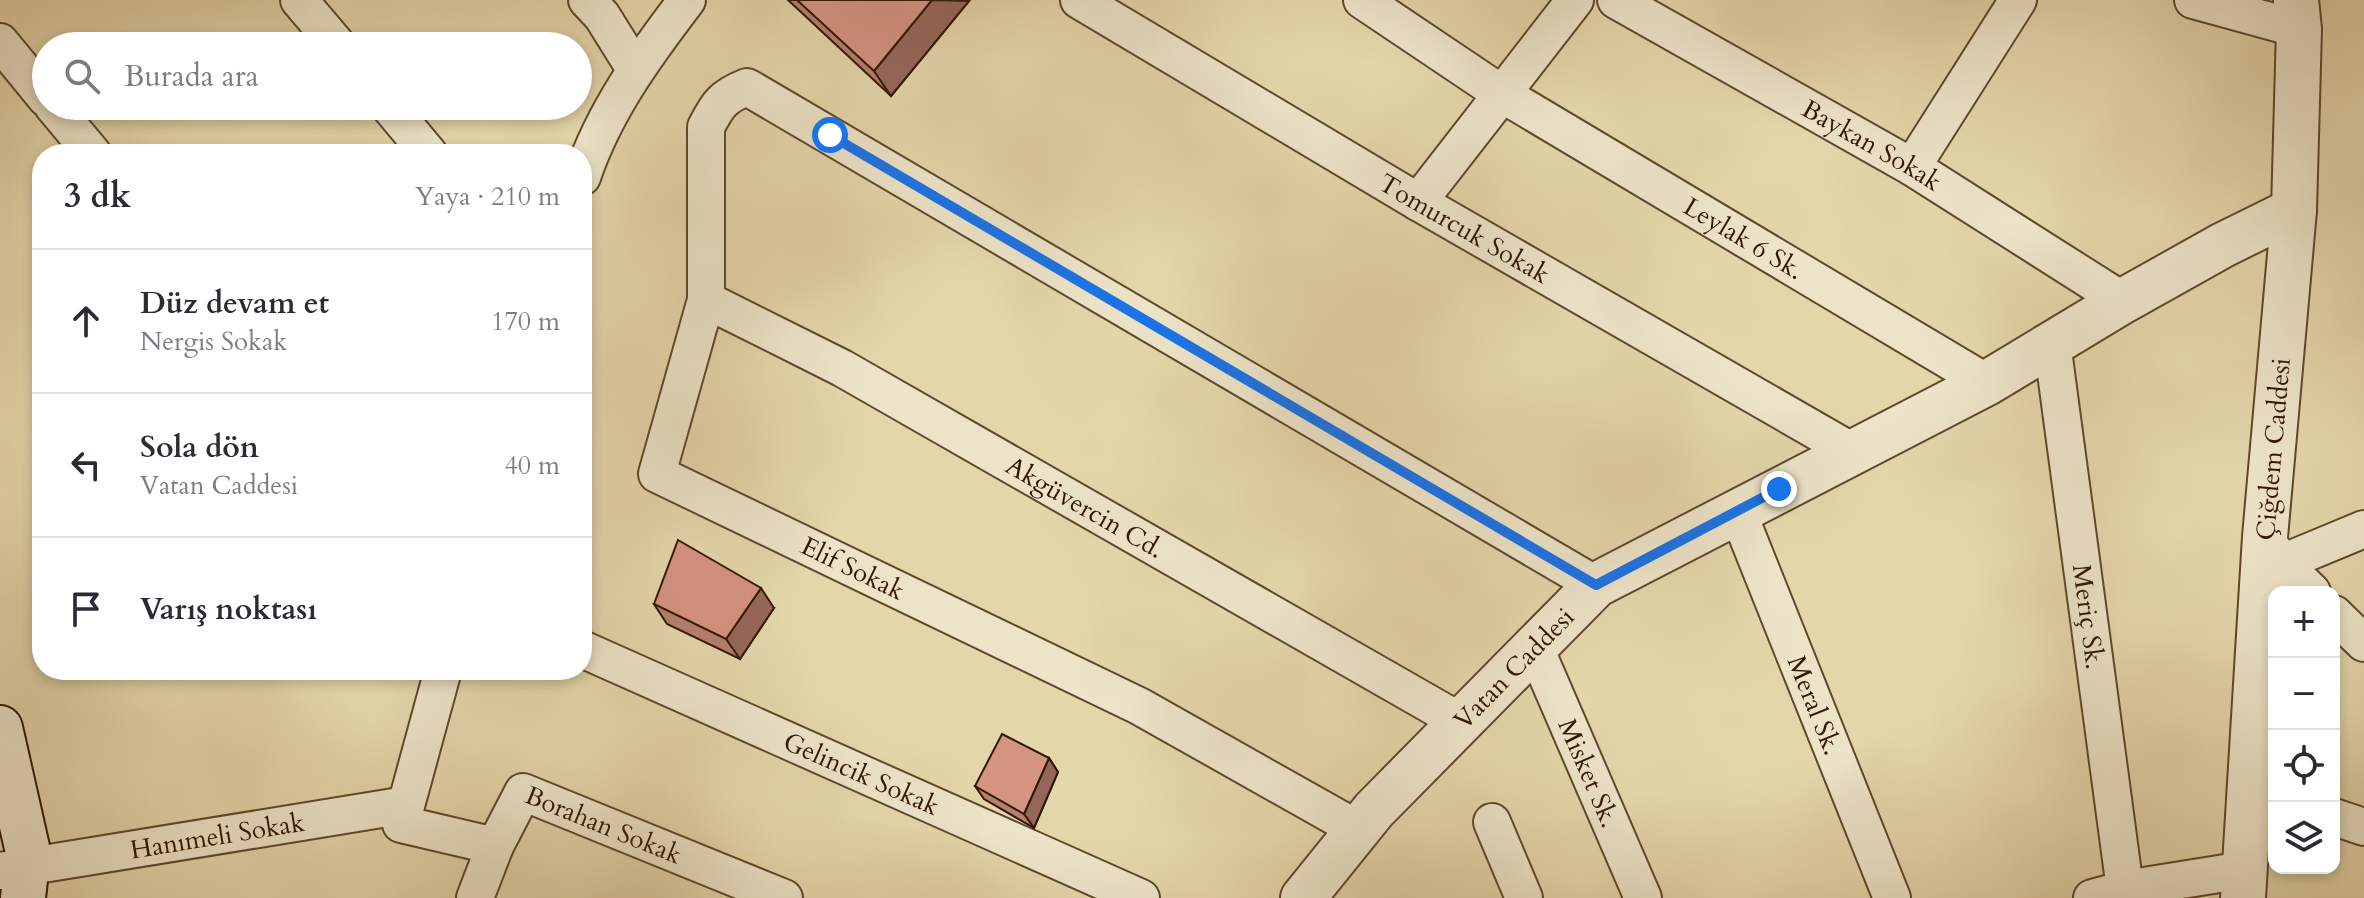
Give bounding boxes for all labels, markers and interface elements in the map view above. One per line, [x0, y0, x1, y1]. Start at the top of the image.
search box [32, 32, 592, 120]
icon: search [60, 54, 104, 98]
text: Burada ara [124, 56, 259, 97]
street label: Baykan Sokak [1795, 91, 1948, 199]
route start [812, 117, 848, 153]
street label: Tomurcuk Sokak [1372, 166, 1556, 292]
text: 3 dk [64, 173, 131, 219]
text: Yaya · 210 m [415, 179, 560, 214]
street label: Leylak 6 Sk. [1677, 189, 1810, 288]
text: Düz devam et [140, 283, 329, 324]
icon: ahead [64, 299, 108, 343]
text: 170 m [491, 304, 560, 339]
text: Nergis Sokak [140, 324, 287, 359]
street label: Çiğdem Caddesi [2248, 356, 2299, 542]
text: Sola dön [140, 427, 259, 468]
icon: left [64, 443, 108, 487]
text: 40 m [504, 448, 560, 483]
street label: Akgüvercin Cd. [999, 448, 1170, 567]
text: Vatan Caddesi [140, 468, 298, 503]
route end [1761, 471, 1797, 507]
street label: Elif Sokak [795, 528, 910, 609]
street label: Meriç Sk. [2064, 562, 2112, 671]
map controls [2268, 586, 2340, 874]
button: + [2268, 586, 2340, 658]
icon: arrive [64, 587, 108, 631]
text: Varış noktası [140, 589, 317, 630]
street label: Vatan Caddesi [1446, 600, 1582, 737]
street label: Meral Sk. [1779, 650, 1850, 760]
button: − [2268, 658, 2340, 730]
street label: Misket Sk. [1550, 713, 1627, 833]
street label: Gelincik Sokak [778, 724, 945, 824]
button: locate [2268, 730, 2340, 802]
street label: Borahan Sokak [520, 778, 687, 873]
button: layers [2268, 802, 2340, 874]
street label: Hanımeli Sokak [128, 805, 307, 868]

